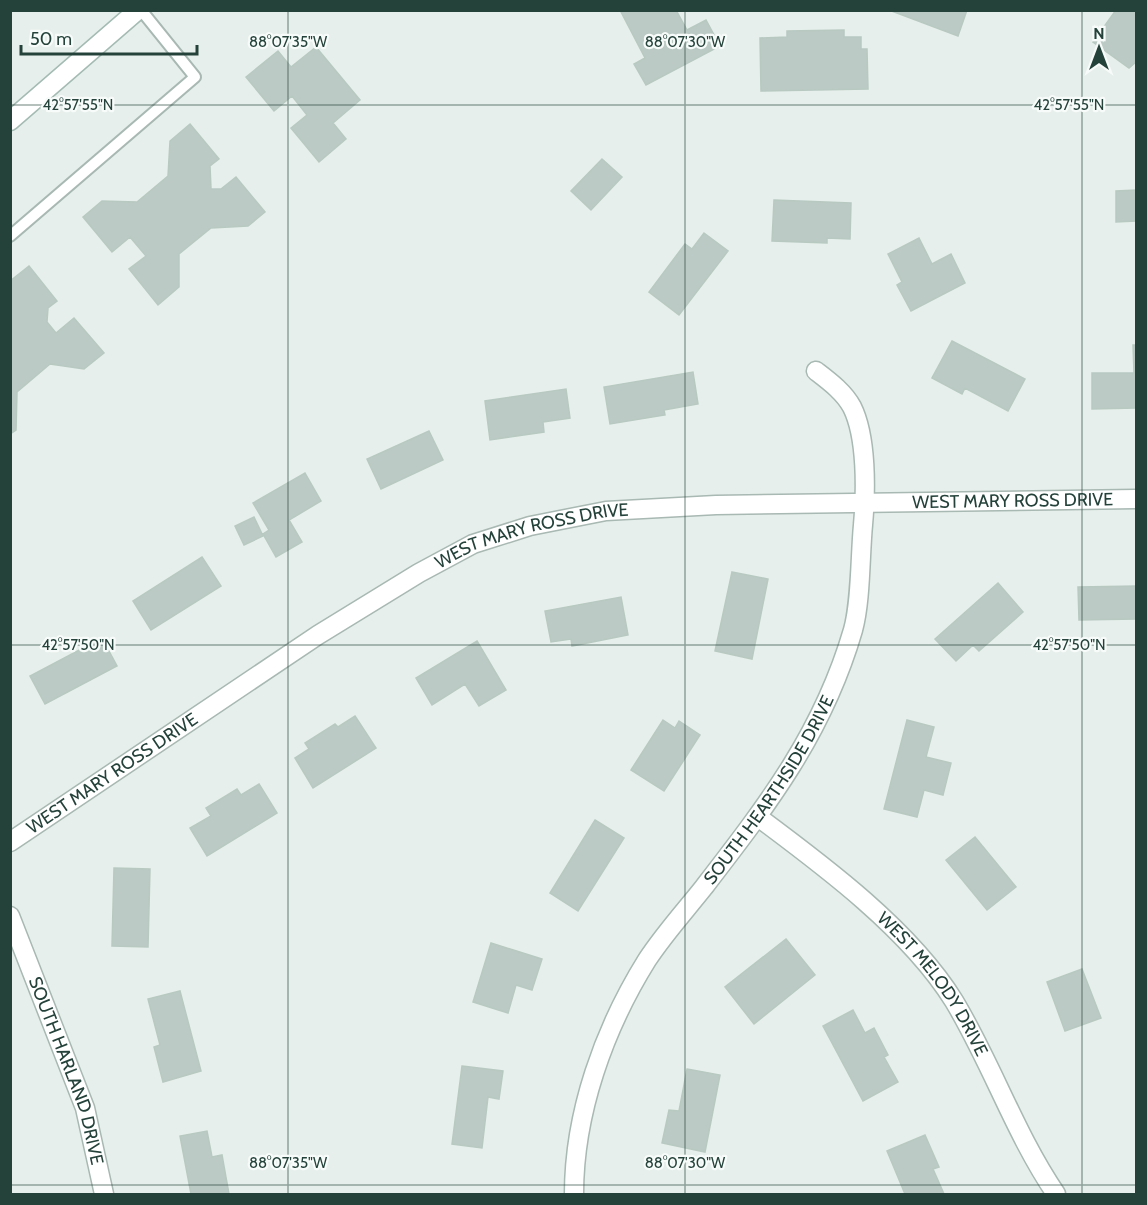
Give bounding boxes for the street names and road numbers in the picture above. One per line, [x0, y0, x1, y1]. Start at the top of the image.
street label: WEST MARY ROSS DRIVE [912, 488, 1113, 513]
street label: WEST MARY ROSS DRIVE [431, 499, 629, 573]
street label: SOUTH HEARTHSIDE DRIVE [699, 692, 839, 889]
street label: WEST MARY ROSS DRIVE [22, 708, 202, 839]
street label: WEST MELODY DRIVE [873, 907, 993, 1060]
street label: SOUTH HARLAND DRIVE [24, 973, 108, 1167]

